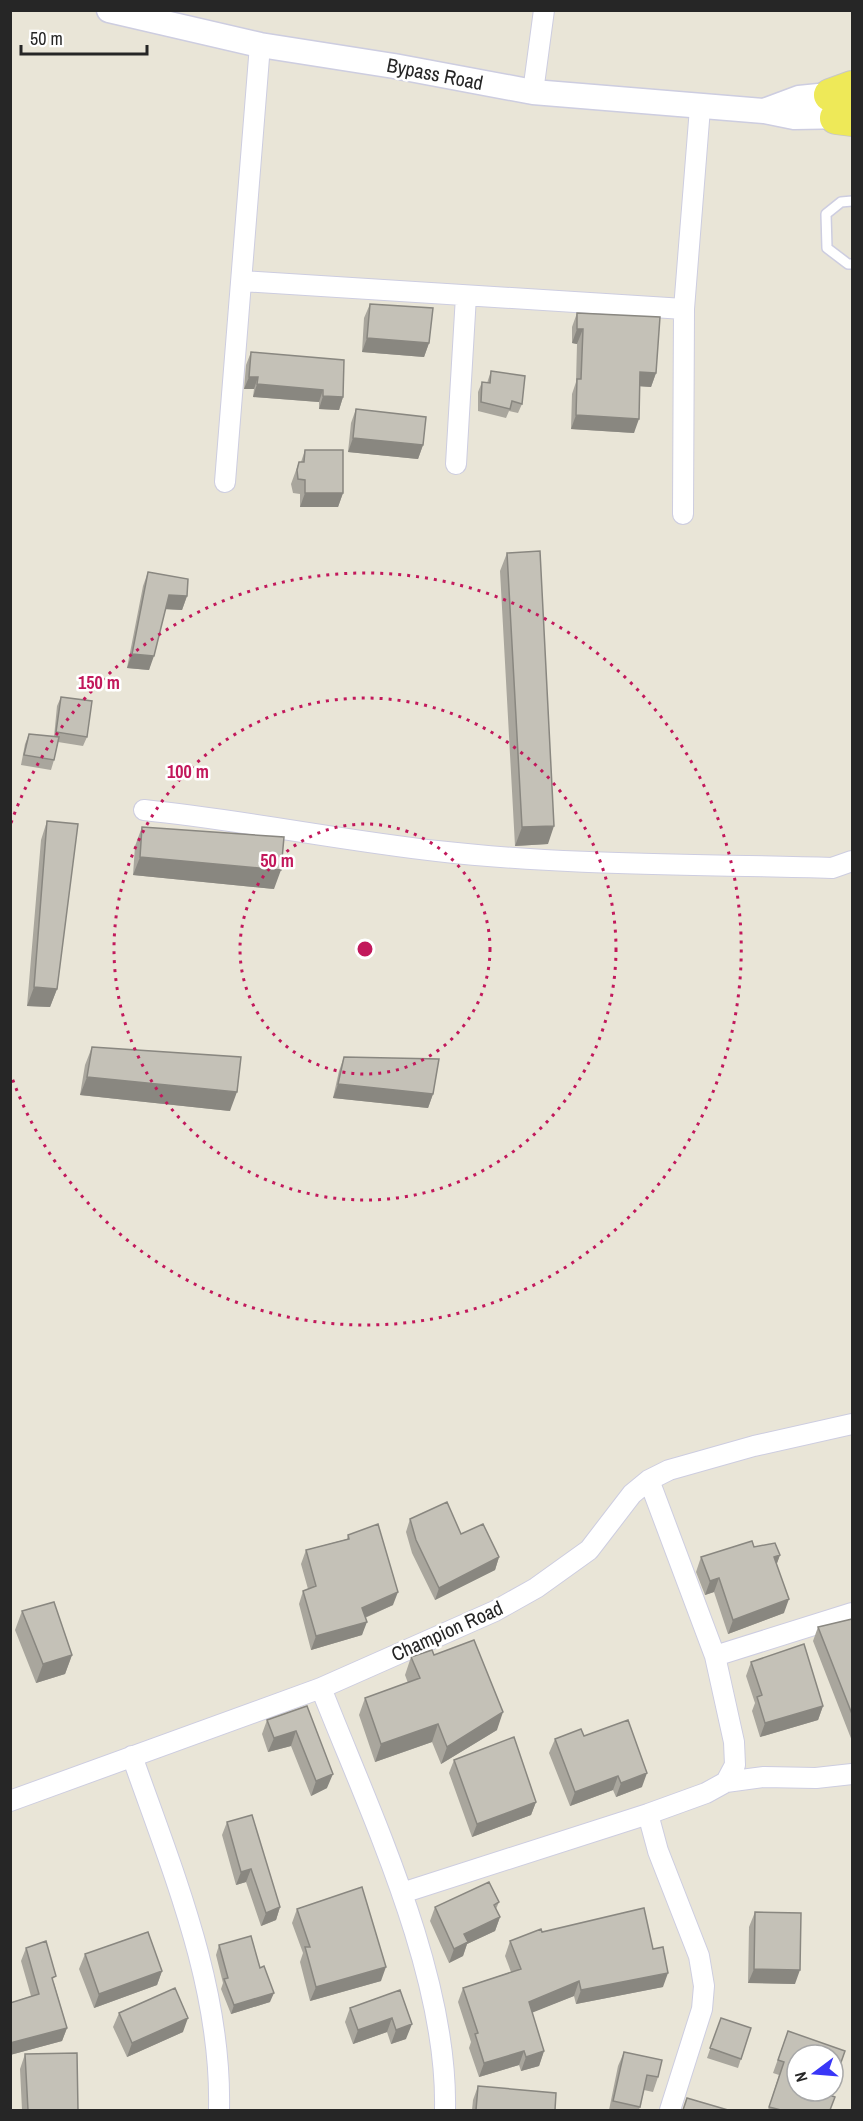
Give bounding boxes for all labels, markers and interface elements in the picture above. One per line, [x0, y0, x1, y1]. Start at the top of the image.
scale bar [21, 18, 147, 56]
text: 50 m [30, 26, 63, 51]
street label: Bypass Road [385, 51, 486, 96]
text: 150 m [78, 670, 120, 695]
text: 100 m [167, 759, 209, 784]
text: 50 m [260, 848, 294, 873]
centre of rings [355, 939, 375, 959]
street label: Champion Road [387, 1594, 507, 1667]
north arrow [785, 2043, 845, 2103]
text: N [789, 2070, 812, 2085]

